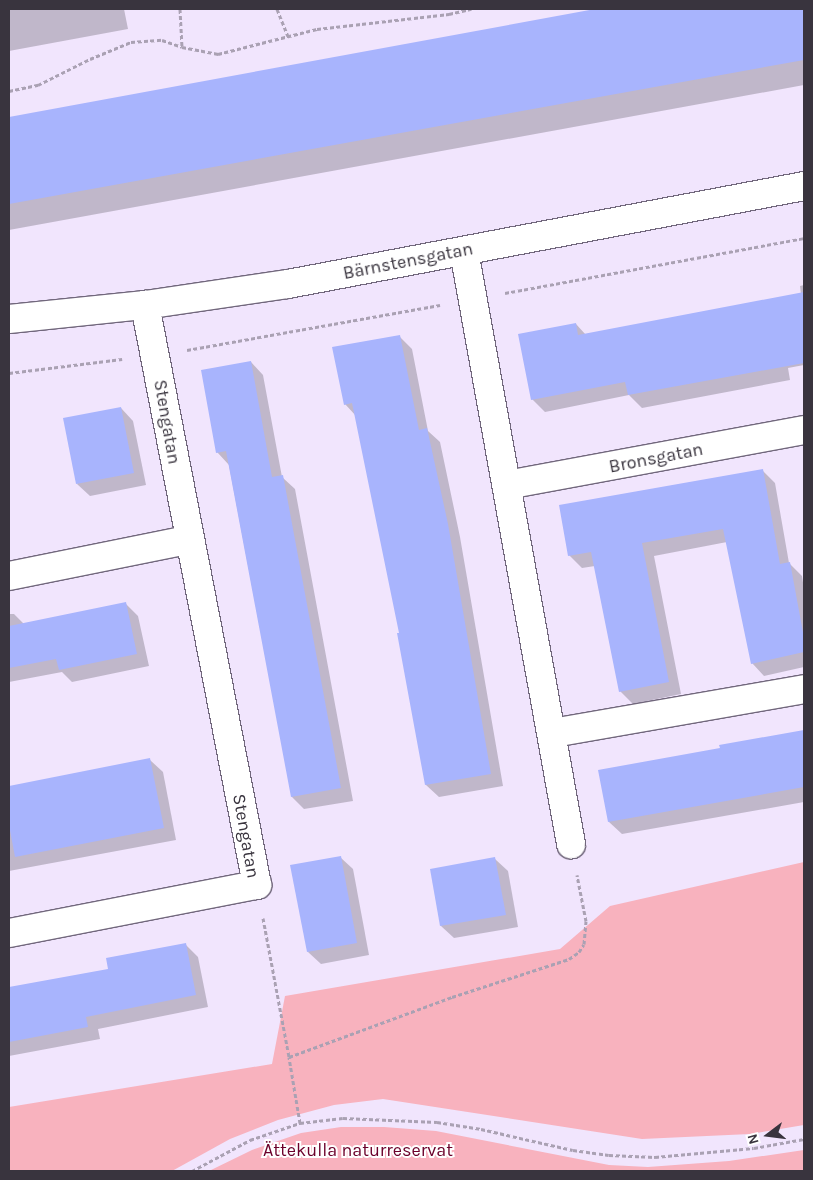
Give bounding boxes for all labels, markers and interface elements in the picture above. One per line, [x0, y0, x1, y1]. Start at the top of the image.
street label: Bärnstensgatan [341, 238, 475, 284]
street label: Stengatan [149, 378, 185, 466]
street label: Bronsgatan [607, 438, 705, 478]
street label: Stengatan [228, 792, 264, 880]
north arrow [743, 1110, 793, 1160]
text: N [744, 1132, 763, 1146]
park label: Ättekulla naturreservat [263, 1139, 453, 1161]

